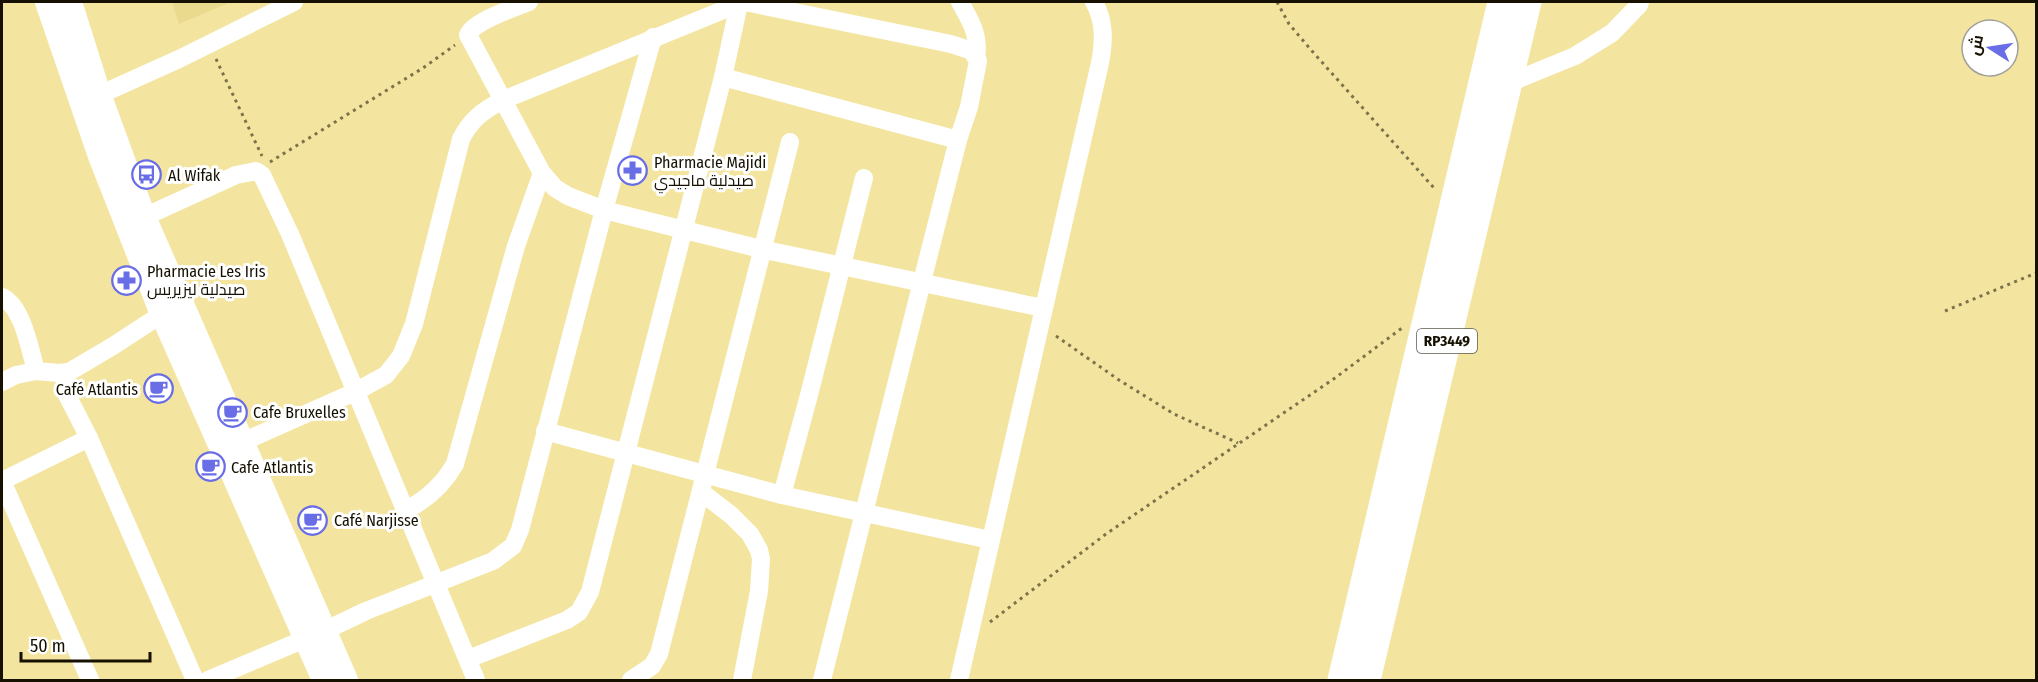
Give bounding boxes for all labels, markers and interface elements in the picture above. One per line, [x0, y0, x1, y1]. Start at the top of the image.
north arrow [1960, 18, 2020, 78]
text: ش [1964, 33, 1987, 57]
place label: Pharmacie Majidi صيدلية ماجيدي [654, 153, 766, 194]
pharmacy icon: Pharmacie Majidi صيدلية ماجيدي [617, 155, 649, 187]
bus stop icon: Al Wifak [131, 159, 163, 191]
place label: Al Wifak [168, 166, 221, 185]
place label: Pharmacie Les Iris صيدلية ليزيريس [147, 262, 266, 300]
pharmacy icon: Pharmacie Les Iris صيدلية ليزيريس [110, 264, 142, 296]
road number: RP3449 [1417, 329, 1477, 353]
cafe icon: Café Atlantis [143, 373, 175, 405]
place label: Café Atlantis [56, 380, 138, 399]
cafe icon: Cafe Bruxelles [216, 396, 248, 428]
place label: Cafe Bruxelles [253, 403, 346, 422]
cafe icon: Cafe Atlantis [194, 451, 226, 483]
place label: Cafe Atlantis [231, 458, 313, 477]
cafe icon: Café Narjisse [297, 504, 329, 536]
place label: Café Narjisse [334, 511, 419, 530]
scale bar [21, 625, 150, 663]
text: 50 m [30, 635, 66, 657]

